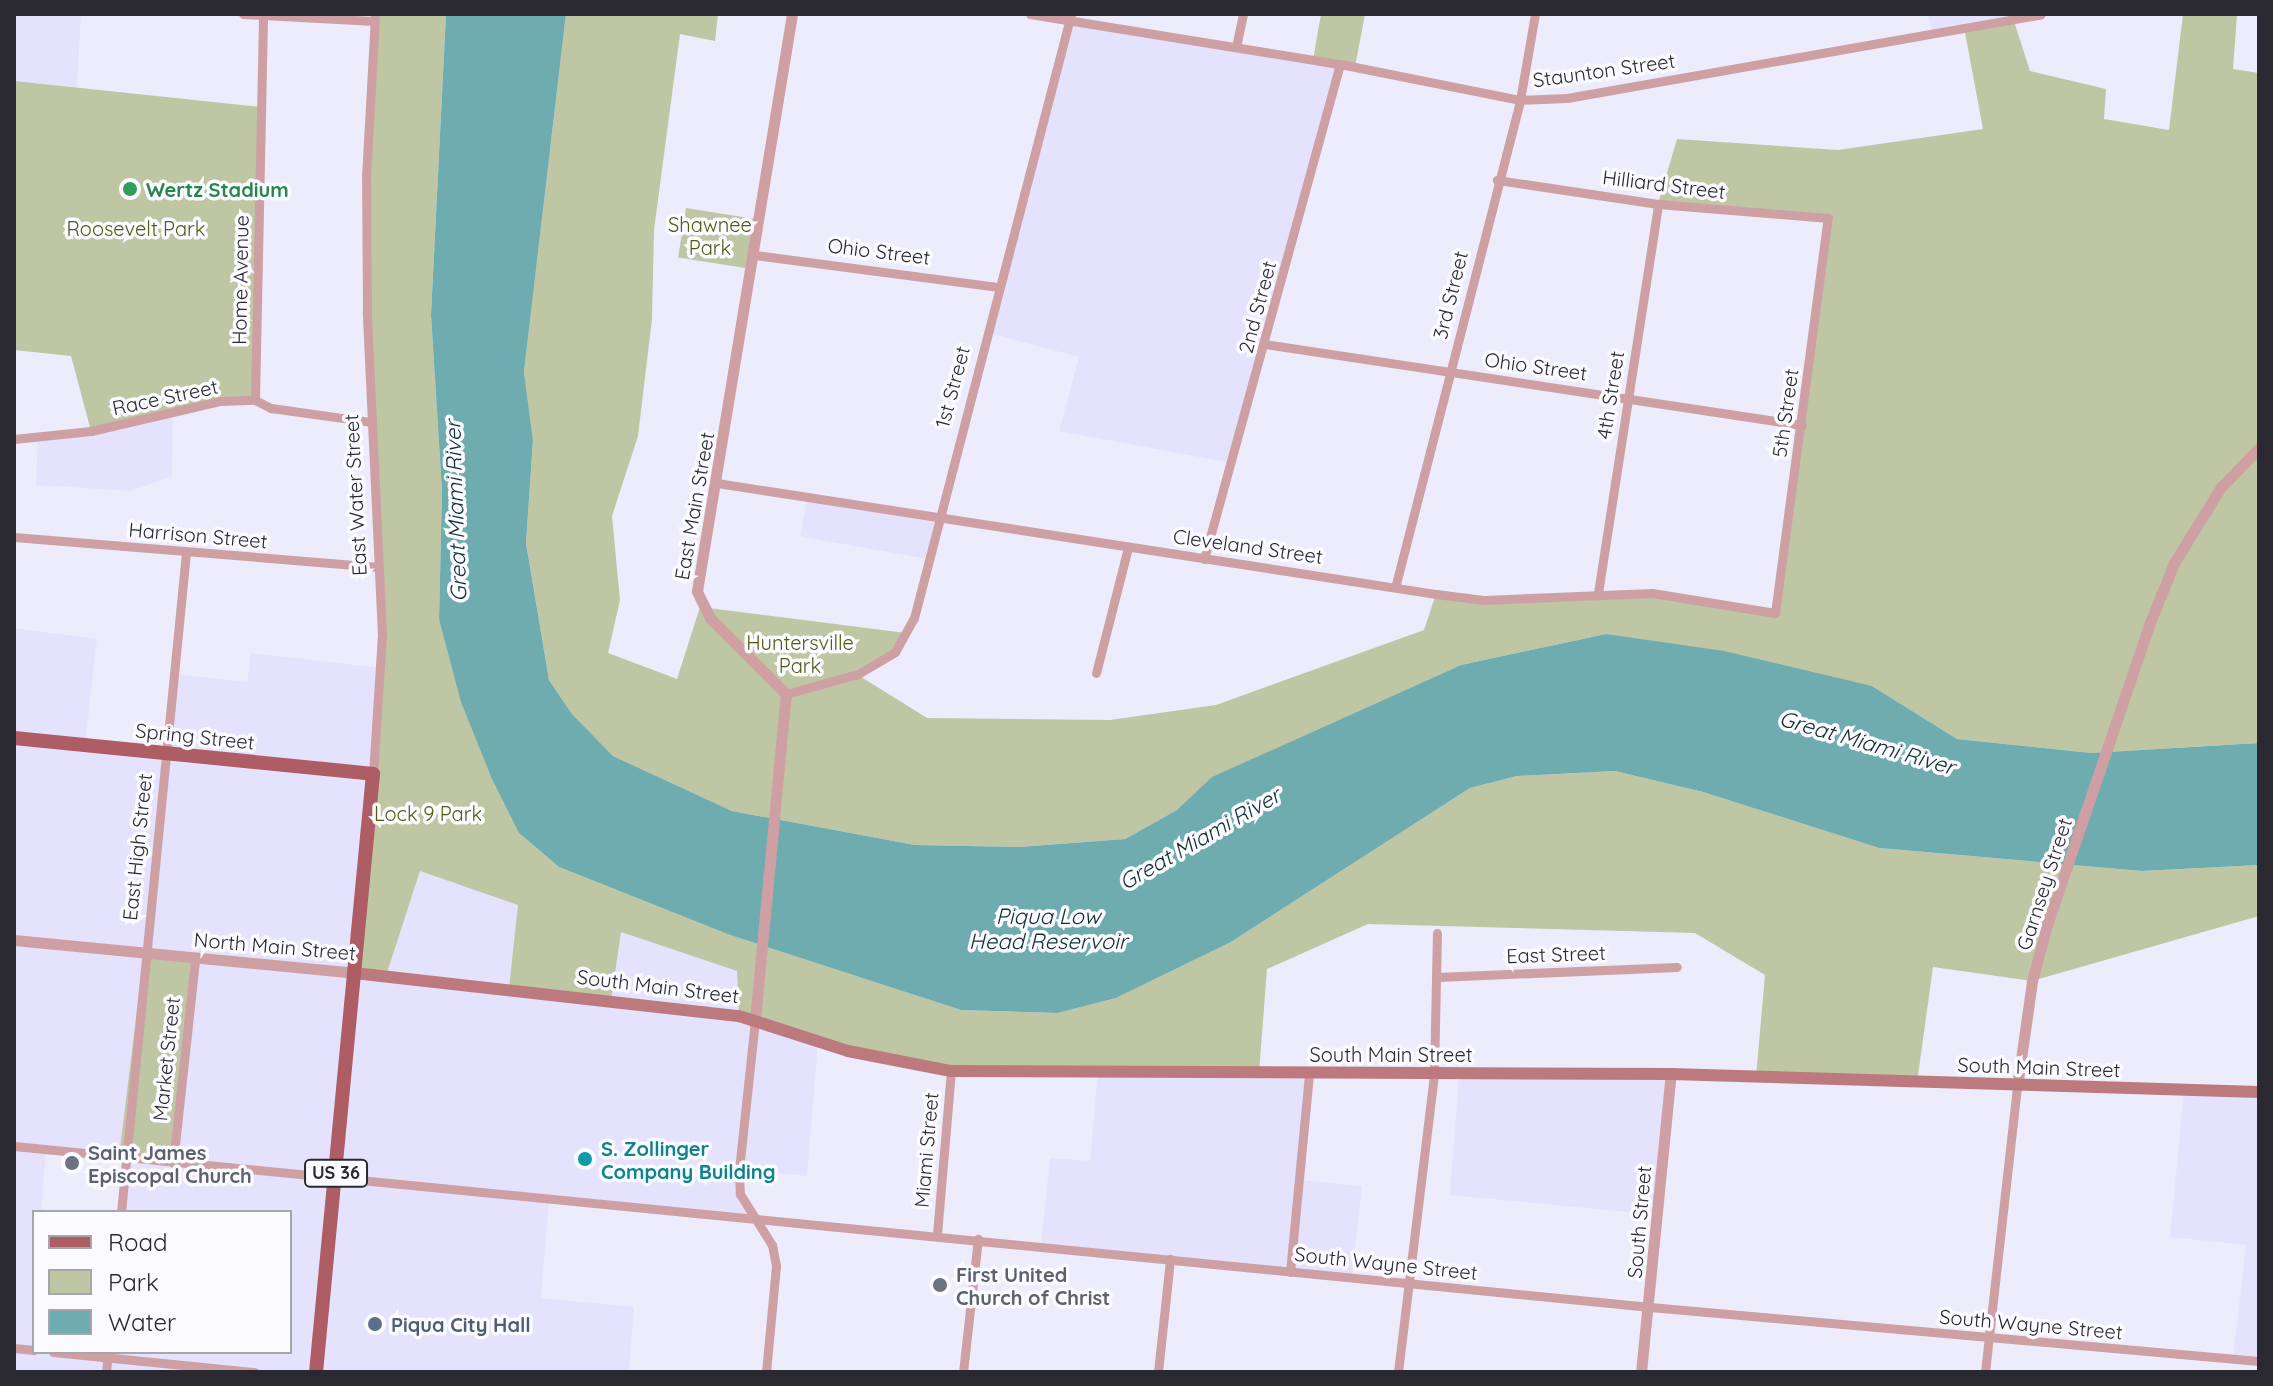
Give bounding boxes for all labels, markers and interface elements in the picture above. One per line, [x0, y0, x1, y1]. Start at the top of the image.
street label: Staunton Street [1531, 48, 1677, 92]
street label: Hilliard Street [1601, 165, 1727, 203]
place label: Wertz Stadium [146, 177, 289, 201]
marker: Wertz Stadium [121, 180, 139, 198]
park label: Shawnee Park [668, 213, 752, 260]
street label: Home Avenue [227, 215, 253, 345]
park label: Roosevelt Park [67, 216, 205, 240]
street label: Ohio Street [826, 233, 932, 269]
street label: 3rd Street [1427, 248, 1473, 342]
street label: 2nd Street [1233, 258, 1281, 356]
street label: 1st Street [930, 343, 974, 431]
street label: Ohio Street [1483, 347, 1589, 385]
street label: 4th Street [1591, 349, 1629, 441]
street label: 5th Street [1767, 367, 1803, 459]
street label: Race Street [110, 374, 220, 420]
street label: East Water Street [339, 413, 371, 577]
water label: Great Miami River [440, 420, 472, 602]
street label: East Main Street [669, 430, 719, 582]
street label: Harrison Street [128, 517, 268, 553]
street label: Cleveland Street [1172, 524, 1324, 568]
park label: Huntersville Park [746, 630, 854, 677]
water label: Great Miami River [1776, 705, 1958, 781]
street label: Spring Street [134, 718, 256, 754]
street label: East High Street [117, 772, 157, 922]
water label: Great Miami River [1115, 782, 1285, 896]
park label: Lock 9 Park [374, 801, 482, 825]
street label: Garnsey Street [2011, 815, 2077, 953]
water label: Piqua Low Head Reservoir [969, 903, 1127, 954]
street label: North Main Street [193, 927, 357, 965]
street label: East Street [1506, 940, 1606, 968]
street label: South Main Street [576, 964, 740, 1008]
street label: Market Street [148, 996, 184, 1122]
street label: South Main Street [1310, 1042, 1472, 1066]
street label: South Main Street [1957, 1052, 2121, 1082]
street label: Miami Street [909, 1091, 943, 1209]
place label: S. Zollinger Company Building [601, 1136, 775, 1183]
place label: Saint James Episcopal Church [88, 1140, 252, 1187]
marker: S. Zollinger Company Building [576, 1150, 594, 1168]
marker: Saint James Episcopal Church [63, 1154, 81, 1172]
road number: US 36 [304, 1159, 368, 1187]
street label: South Street [1622, 1165, 1656, 1279]
legend [32, 1210, 292, 1354]
text: Road [108, 1227, 168, 1257]
street label: South Wayne Street [1293, 1241, 1479, 1285]
place label: First United Church of Christ [956, 1262, 1110, 1309]
text: Park [108, 1267, 159, 1297]
marker: First United Church of Christ [931, 1276, 949, 1294]
street label: South Wayne Street [1938, 1304, 2124, 1344]
text: Water [108, 1307, 176, 1337]
place label: Piqua City Hall [391, 1312, 531, 1336]
marker: Piqua City Hall [366, 1315, 384, 1333]

